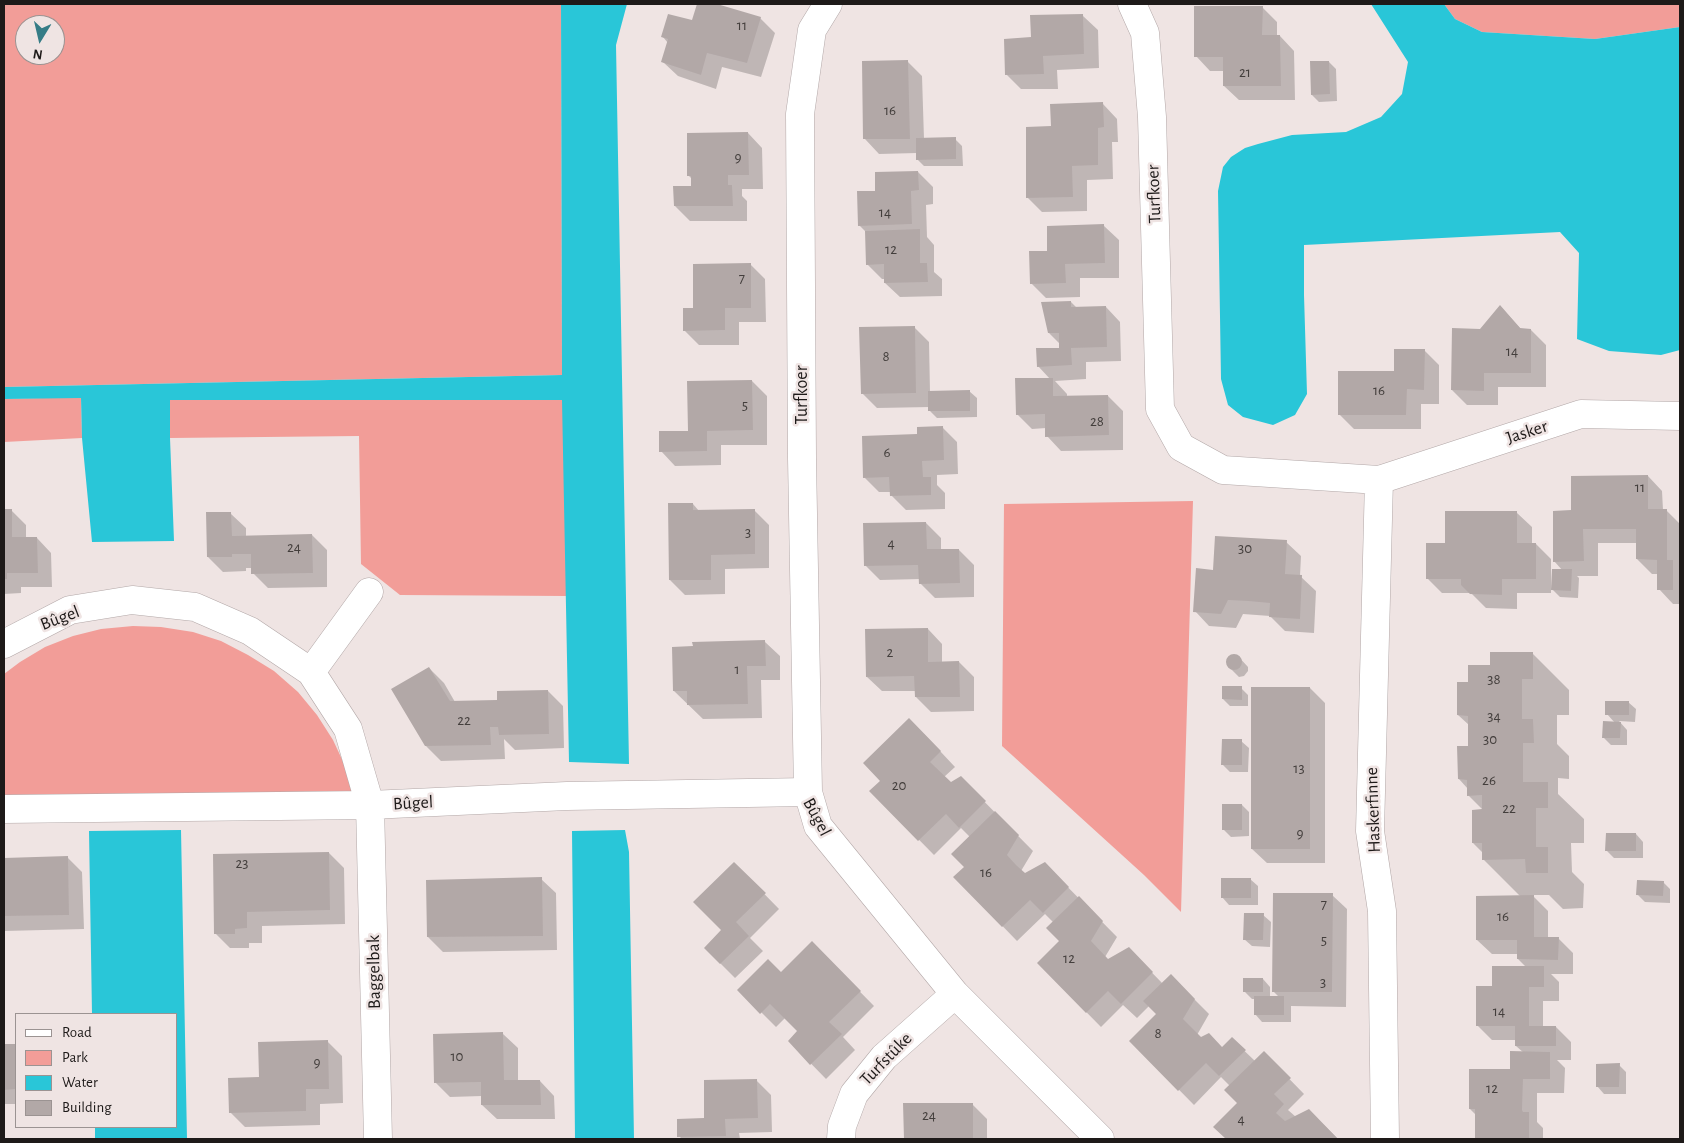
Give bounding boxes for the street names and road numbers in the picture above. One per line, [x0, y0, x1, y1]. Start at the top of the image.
street label: Turfkoer [1142, 164, 1166, 224]
street label: Turfkoer [791, 366, 813, 424]
street label: Jasker [1504, 415, 1550, 449]
street label: Bûgel [37, 601, 83, 635]
street label: Haskerfinne [1361, 767, 1385, 853]
street label: Bûgel [392, 791, 434, 815]
street label: Bûgel [798, 794, 836, 840]
street label: Baggelbak [363, 935, 385, 1009]
street label: Turfstûke [855, 1028, 917, 1090]

